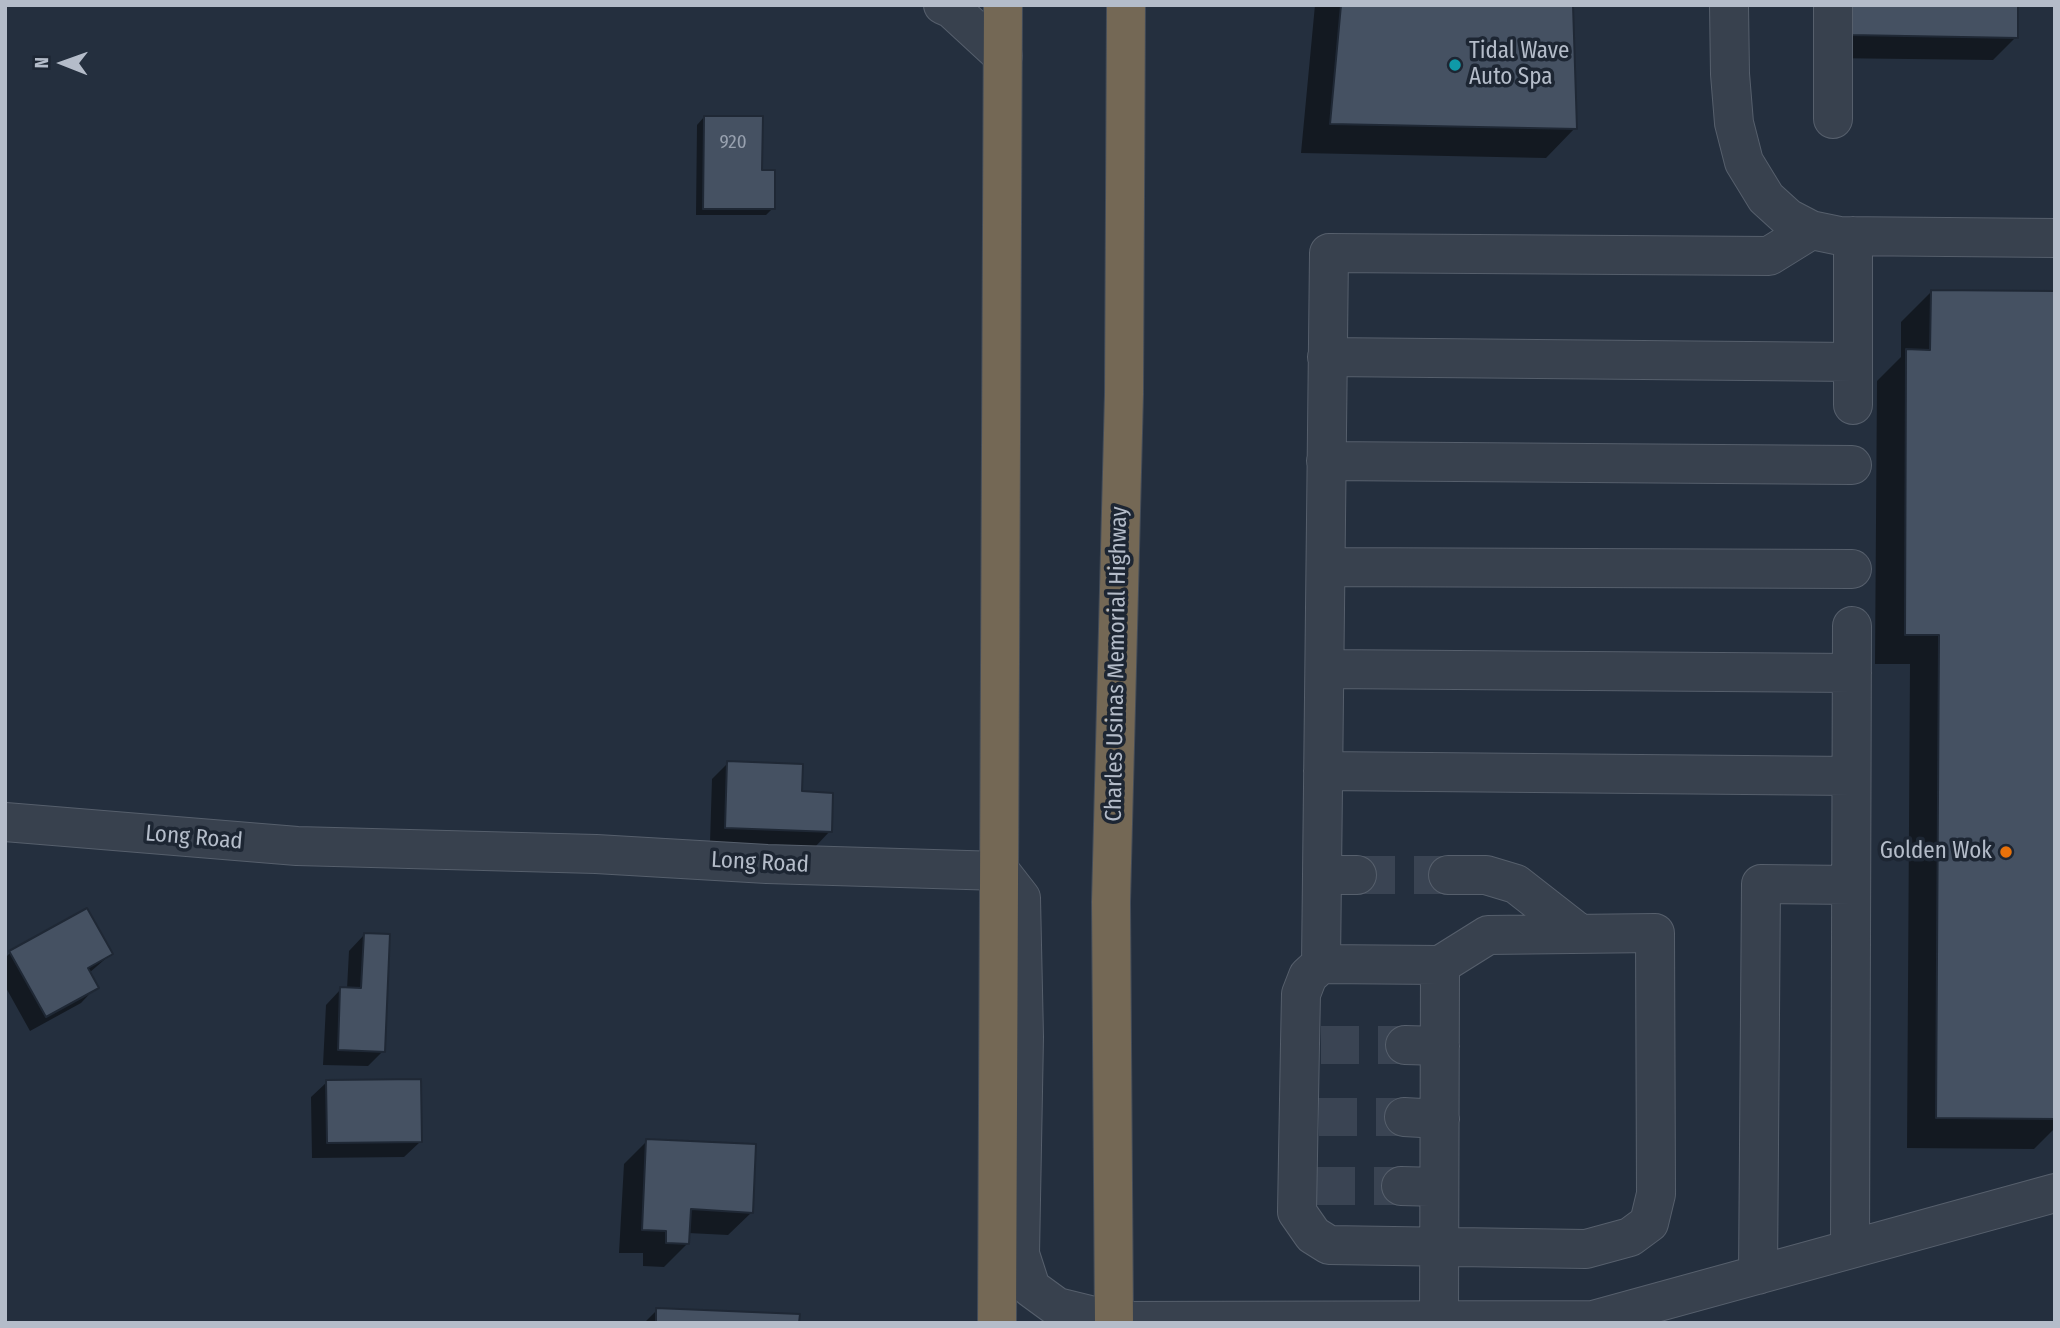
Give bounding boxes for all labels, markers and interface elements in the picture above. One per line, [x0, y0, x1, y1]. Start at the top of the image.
north arrow [28, 28, 98, 98]
place label: Tidal Wave Auto Spa [1469, 38, 1569, 92]
text: N [30, 57, 53, 69]
marker: Tidal Wave Auto Spa [1447, 57, 1463, 73]
house number: 920 [719, 132, 747, 154]
street label: Charles Usinas Memorial Highway [1100, 506, 1134, 822]
street label: Long Road [144, 820, 244, 856]
place label: Golden Wok [1880, 838, 1992, 866]
marker: Golden Wok [1998, 844, 2014, 860]
street label: Long Road [710, 847, 810, 879]

